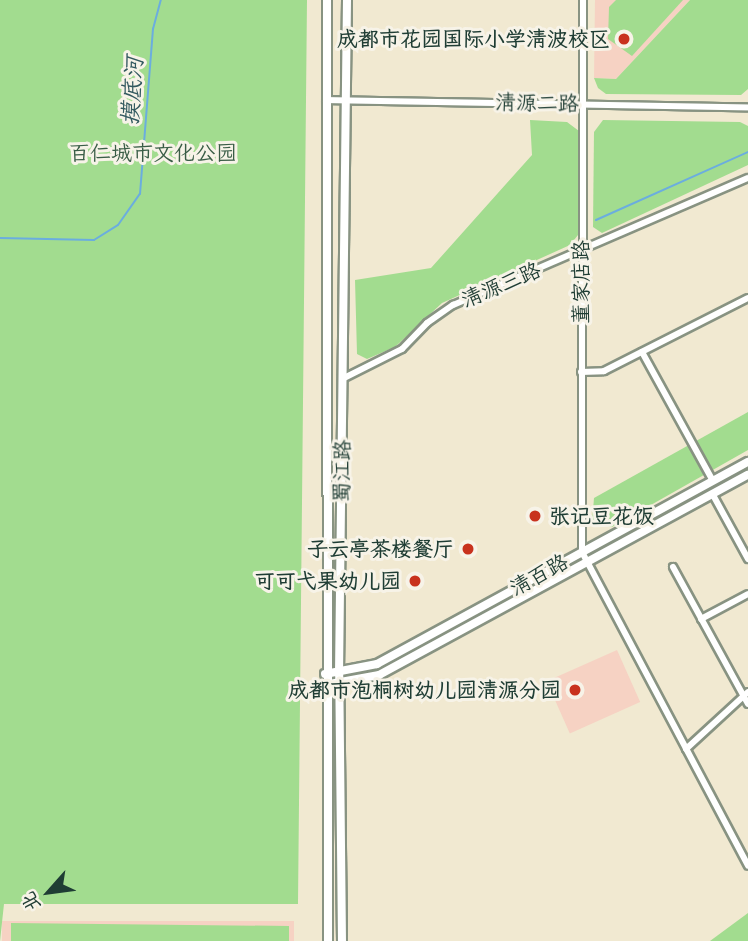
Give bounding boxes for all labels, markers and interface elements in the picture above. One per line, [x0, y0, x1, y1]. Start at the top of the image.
place label: 成都市花园国际小学清波校区 [337, 26, 610, 52]
marker: 成都市花园国际小学清波校区 [616, 31, 632, 47]
water label: 摸底河 [116, 56, 148, 126]
street label: 清源二路 [495, 90, 579, 116]
park label: 百仁城市文化公园 [69, 140, 237, 166]
street label: 董家店路 [568, 240, 594, 324]
street label: 清源三路 [457, 257, 545, 313]
street label: 蜀江路 [329, 439, 355, 503]
place label: 张记豆花饭 [549, 503, 654, 529]
marker: 张记豆花饭 [527, 508, 543, 524]
place label: 子云亭茶楼餐厅 [307, 536, 454, 562]
marker: 子云亭茶楼餐厅 [460, 541, 476, 557]
street label: 清百路 [505, 549, 573, 601]
place label: 可可弋果幼儿园 [254, 568, 401, 594]
marker: 可可弋果幼儿园 [407, 573, 423, 589]
place label: 成都市泡桐树幼儿园清源分园 [288, 677, 561, 703]
marker: 成都市泡桐树幼儿园清源分园 [567, 682, 583, 698]
north arrow [14, 857, 84, 927]
text: 北 [15, 887, 46, 916]

